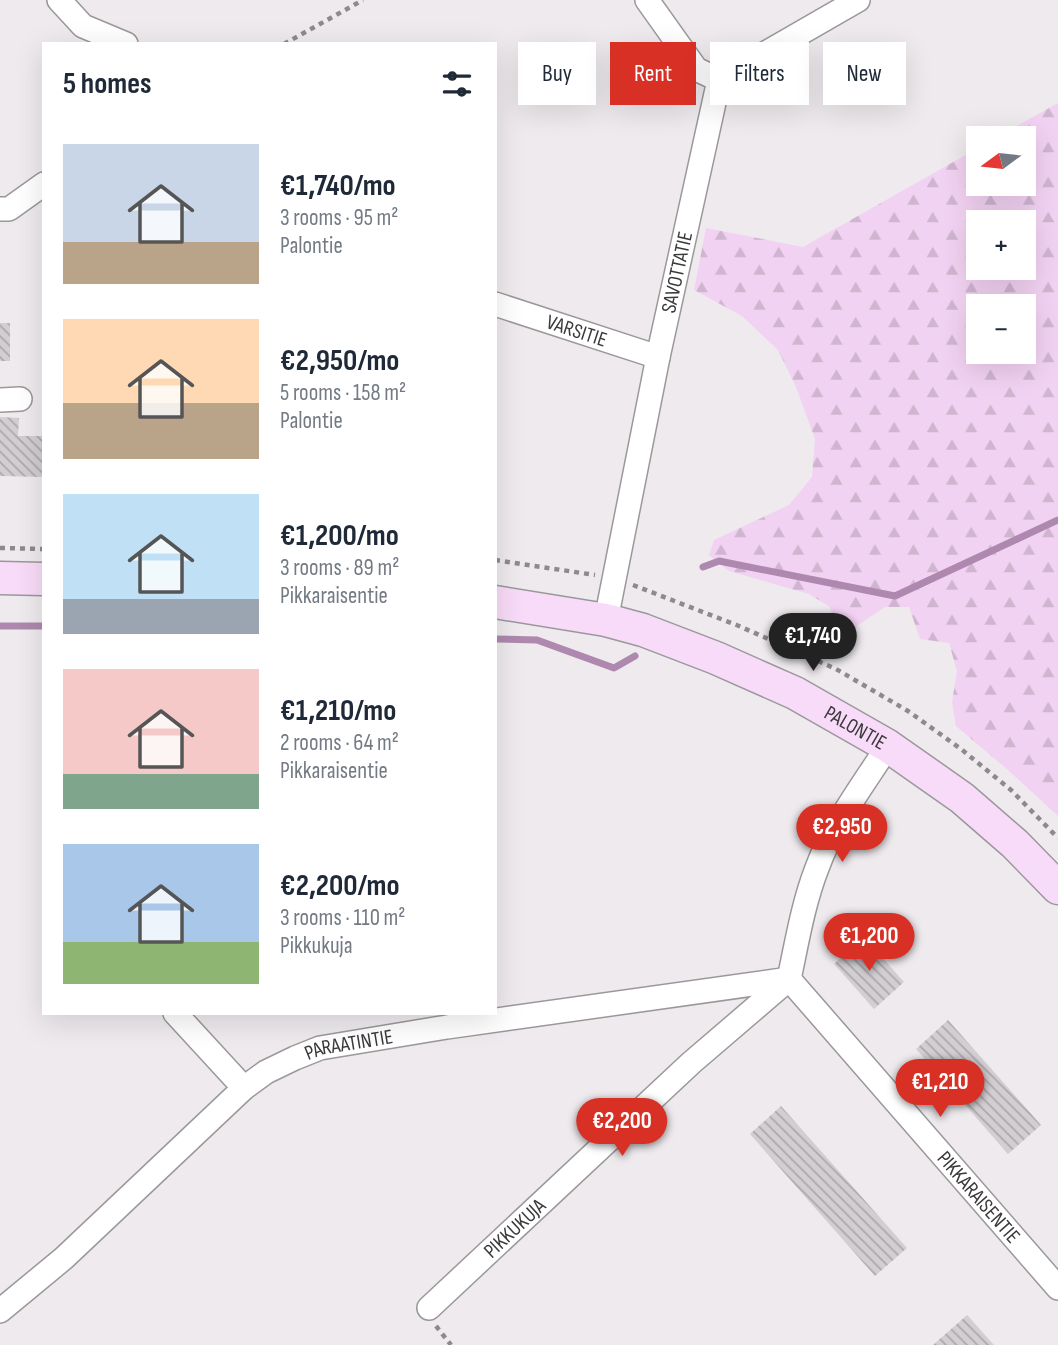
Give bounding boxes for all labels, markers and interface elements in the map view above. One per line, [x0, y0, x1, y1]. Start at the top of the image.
chip: Buy [518, 42, 596, 105]
chip: Rent [610, 42, 696, 105]
chip: Filters [710, 42, 809, 105]
chip: New [823, 42, 906, 105]
icon: filters [438, 65, 476, 103]
text: 5 homes [63, 66, 152, 102]
north arrow [966, 126, 1036, 196]
map controls [966, 126, 1036, 364]
text: €1,740/mo [280, 168, 396, 204]
icon: home [119, 172, 203, 256]
text: 3 rooms · 95 m² [280, 204, 399, 232]
button: + [966, 210, 1036, 280]
street label: SAVOTTATIE [656, 229, 698, 315]
text: Palontie [280, 232, 343, 260]
button: − [966, 294, 1036, 364]
street label: VARSITIE [543, 310, 610, 353]
text: €2,950/mo [280, 343, 399, 379]
icon: home [119, 347, 203, 431]
text: 5 rooms · 158 m² [280, 379, 406, 407]
text: Palontie [280, 407, 343, 435]
text: €1,200/mo [280, 518, 399, 554]
icon: home [119, 522, 203, 606]
text: 3 rooms · 89 m² [280, 554, 399, 582]
text: Pikkaraisentie [280, 582, 388, 610]
pin: €1,740 [756, 614, 870, 673]
text: €1,740 [785, 622, 841, 650]
text: €1,210/mo [280, 693, 396, 729]
icon: home [119, 697, 203, 781]
street label: PALONTIE [820, 700, 891, 755]
text: 2 rooms · 64 m² [280, 729, 399, 757]
text: Pikkaraisentie [280, 757, 388, 785]
pin: €2,950 [785, 804, 899, 864]
text: €2,950 [812, 813, 872, 841]
text: €2,200/mo [280, 868, 400, 904]
icon: home [119, 872, 203, 956]
text: 3 rooms · 110 m² [280, 904, 405, 932]
pin: €1,200 [812, 914, 926, 973]
text: €1,200 [840, 922, 898, 950]
text: Pikkukuja [280, 932, 353, 960]
street label: PARAATINTIE [301, 1024, 395, 1066]
pin: €1,210 [883, 1060, 997, 1119]
text: €1,210 [912, 1068, 969, 1096]
pin: €2,200 [565, 1098, 679, 1158]
text: €2,200 [592, 1107, 652, 1135]
street label: PIKKARAISENTIE [932, 1146, 1025, 1248]
street label: PIKKUKUJA [479, 1193, 552, 1263]

